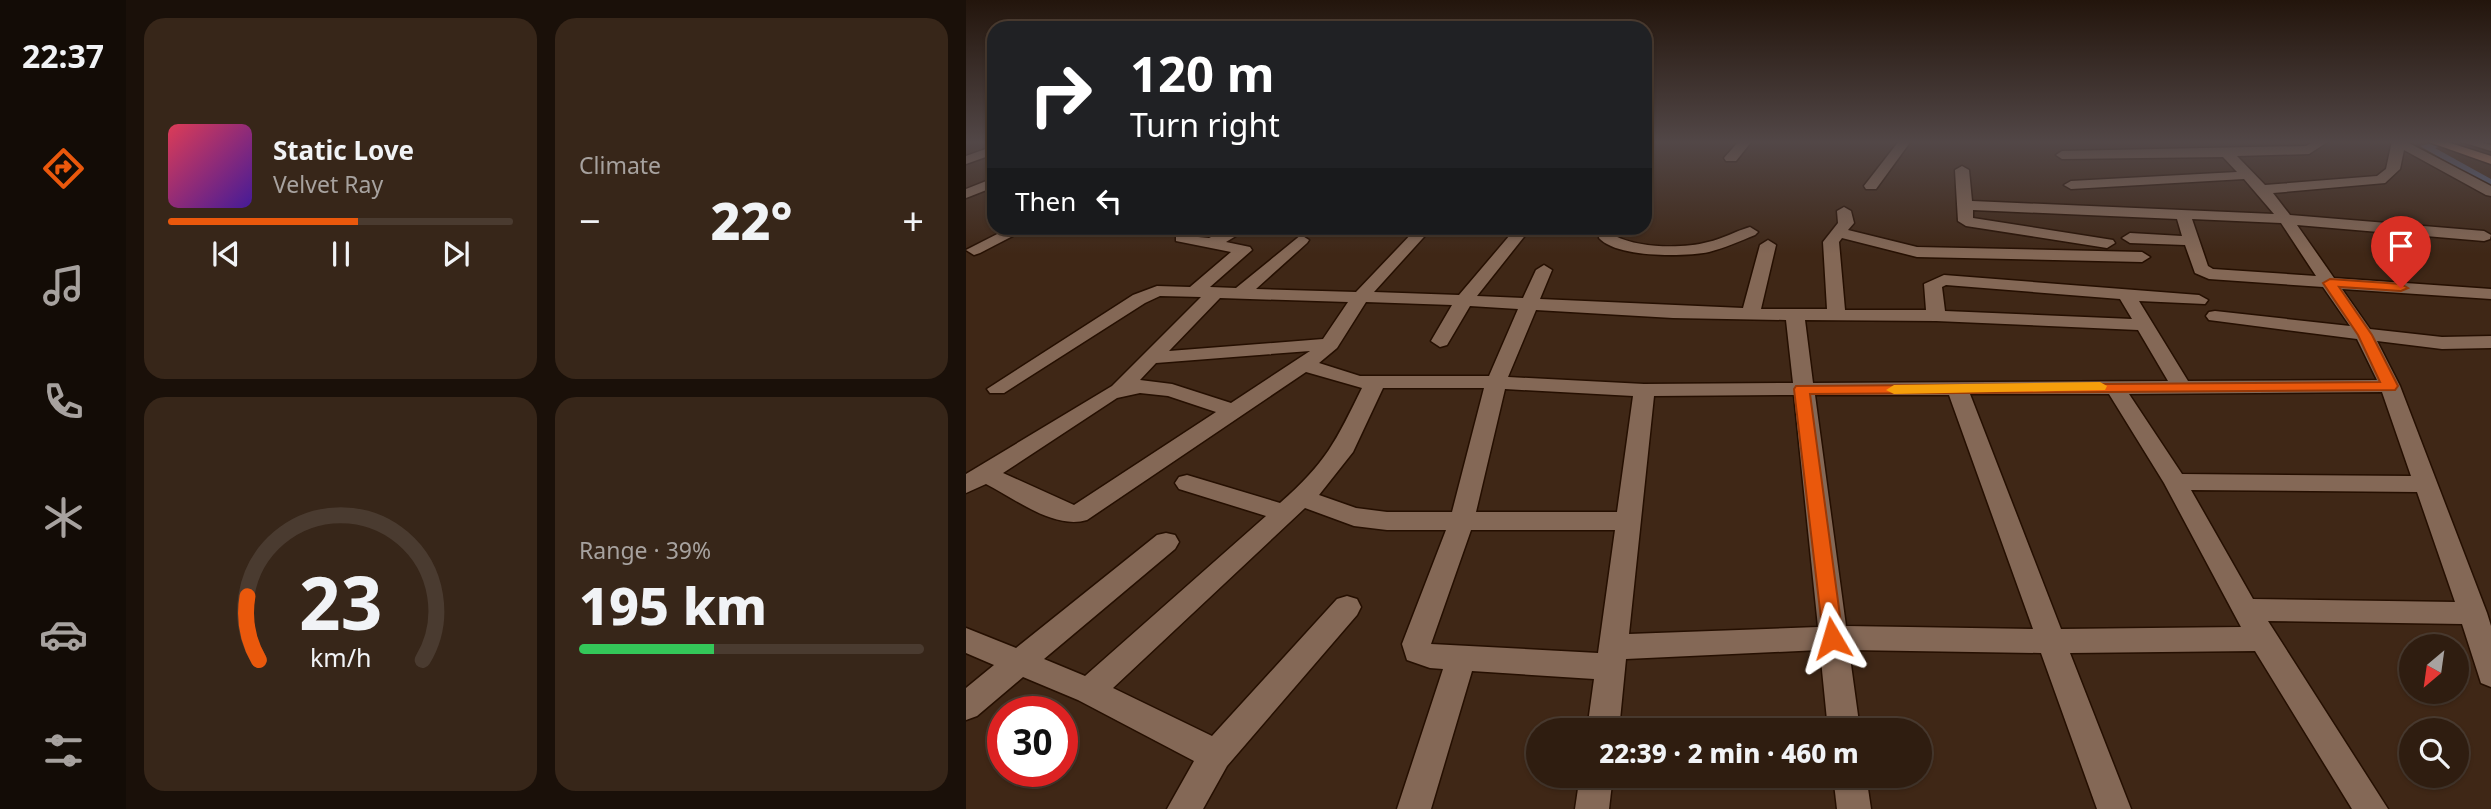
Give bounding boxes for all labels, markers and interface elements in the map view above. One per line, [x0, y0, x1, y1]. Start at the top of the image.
text: 22:37 [22, 34, 104, 77]
text: 120 m [1130, 40, 1275, 106]
icon: right [1015, 49, 1106, 140]
text: Turn right [1130, 103, 1280, 146]
text: Static Love [273, 132, 414, 168]
icon: directions [39, 144, 88, 193]
text: Climate [579, 149, 661, 181]
text: Velvet Ray [273, 168, 383, 200]
icon: left [1090, 182, 1128, 220]
text: Then [1015, 183, 1076, 219]
text: 22° [710, 184, 793, 255]
text: − [579, 194, 601, 246]
text: + [902, 194, 924, 246]
pin [2371, 216, 2431, 288]
icon: arrive [2382, 227, 2420, 265]
icon: previous [207, 235, 245, 273]
icon: pause [322, 235, 360, 273]
icon: next [437, 235, 475, 273]
icon: music [39, 261, 88, 310]
icon: phone [39, 377, 88, 426]
icon: climate [39, 493, 88, 542]
text: Range · 39% [579, 534, 711, 566]
text: 23 [299, 552, 382, 651]
text: 195 km [579, 569, 767, 640]
position arrow [1795, 601, 1869, 675]
icon: car [39, 610, 88, 659]
north arrow [2399, 634, 2469, 704]
map controls [2399, 634, 2469, 788]
text: km/h [310, 640, 371, 674]
speed limit sign: 30 [987, 696, 1078, 787]
button: search [2399, 718, 2469, 788]
icon: filters [39, 726, 88, 775]
text: 22:39 · 2 min · 460 m [1599, 735, 1859, 771]

